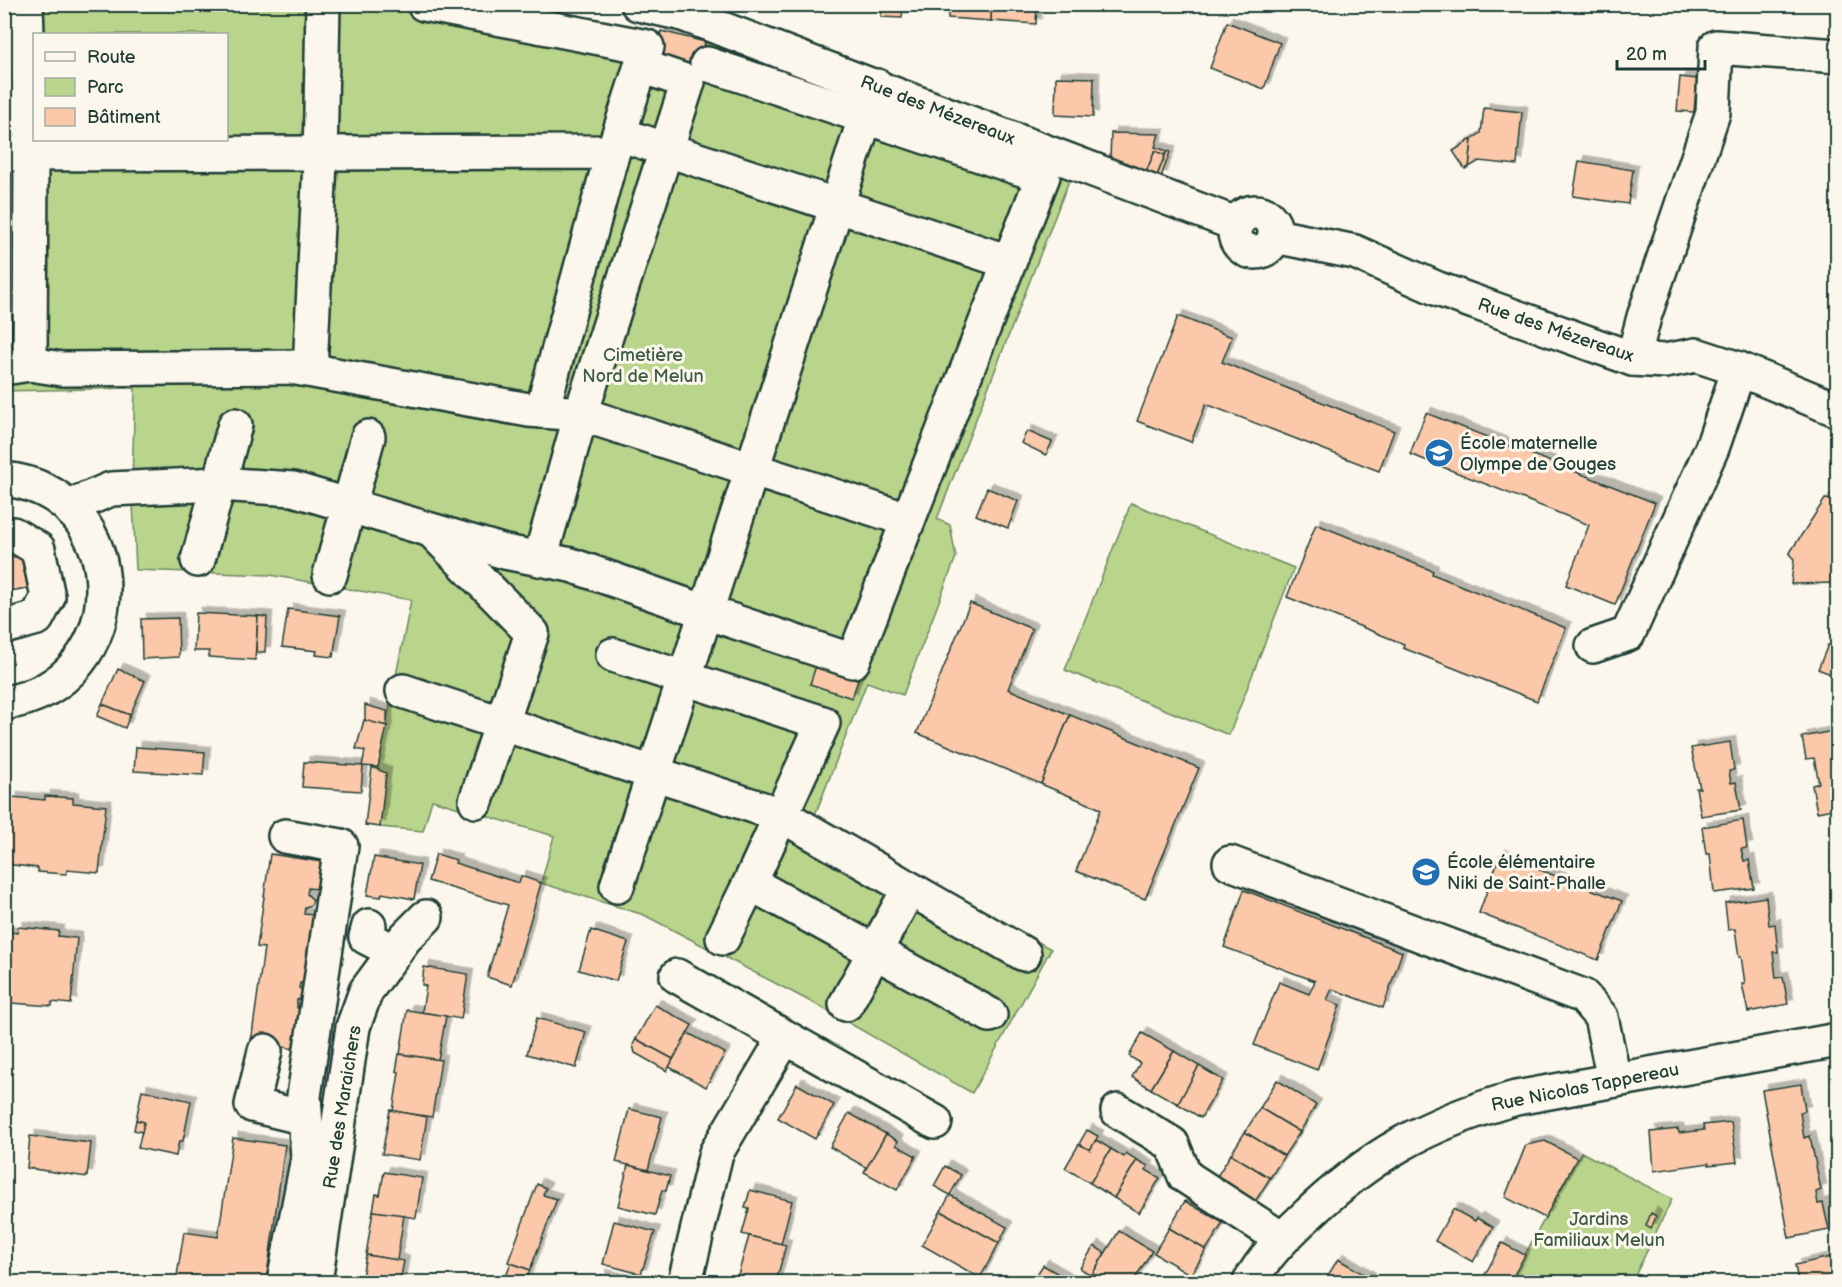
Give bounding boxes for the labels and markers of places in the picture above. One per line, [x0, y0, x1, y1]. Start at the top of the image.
place label: École maternelle Olympe de Gouges [1460, 431, 1616, 475]
school or university icon: École maternelle Olympe de Gouges [1423, 437, 1455, 469]
place label: École élémentaire Niki de Saint-Phalle [1447, 850, 1606, 894]
school or university icon: École élémentaire Niki de Saint-Phalle [1410, 856, 1442, 888]

